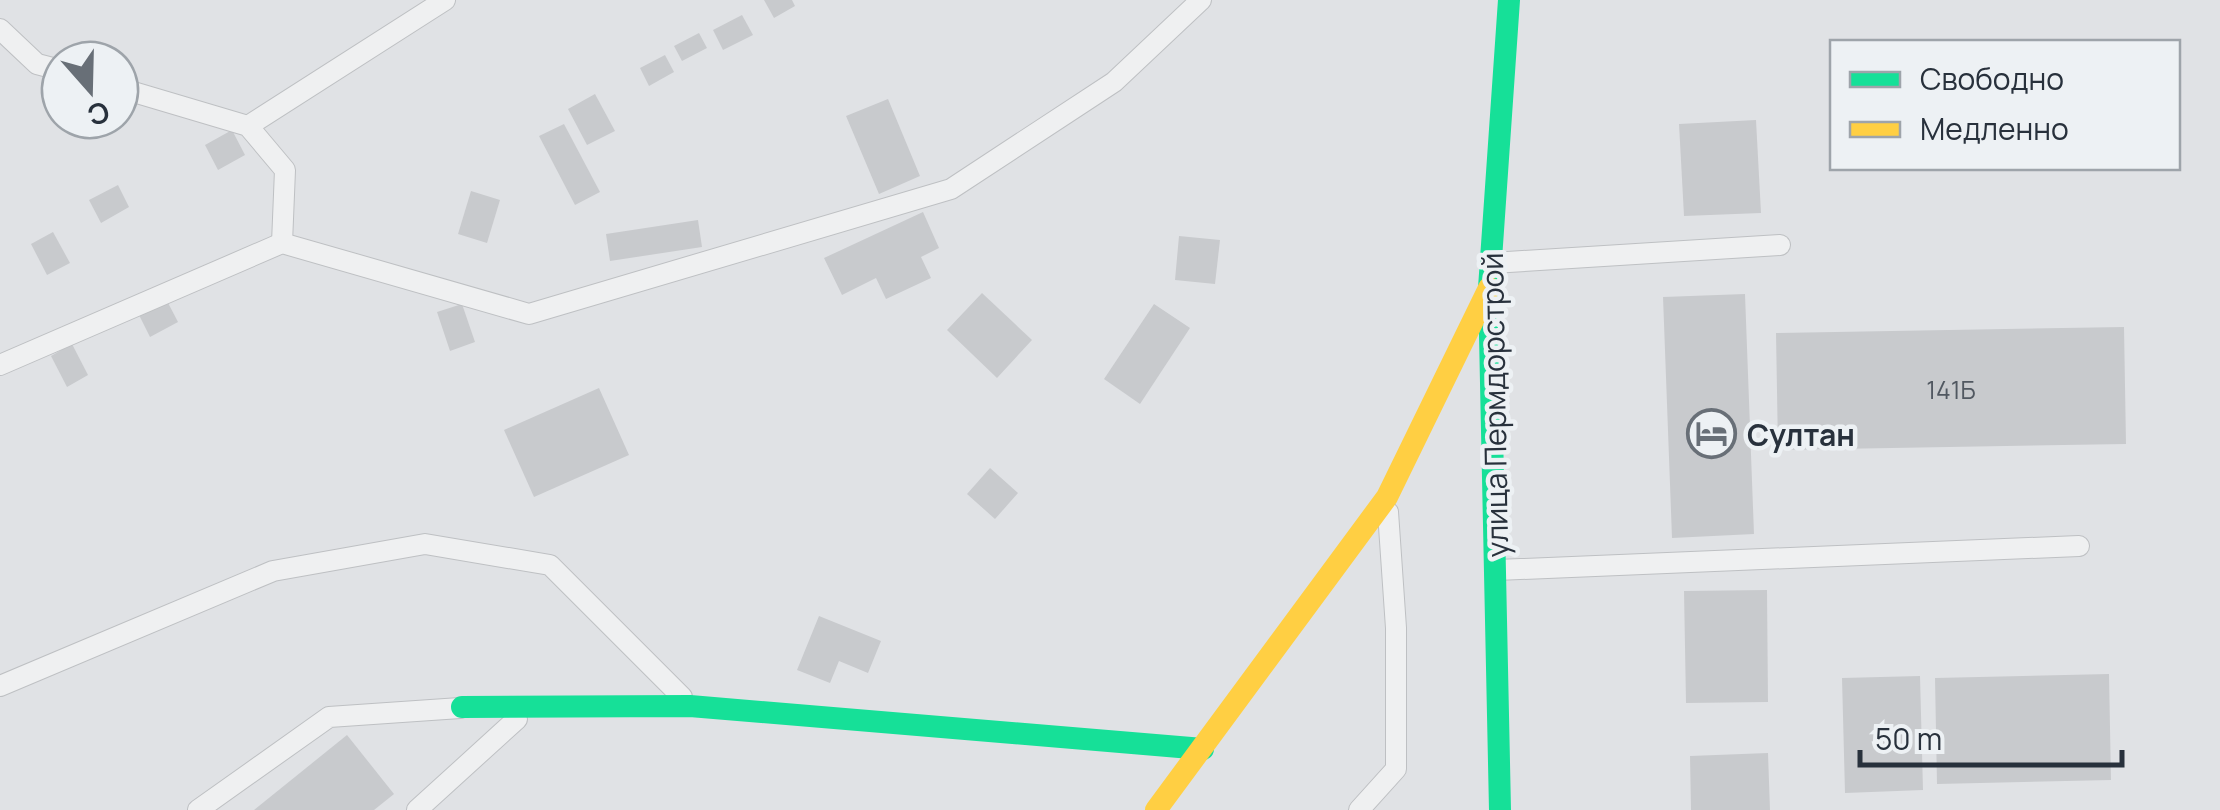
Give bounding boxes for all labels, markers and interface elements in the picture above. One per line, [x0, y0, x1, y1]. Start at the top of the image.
north arrow [40, 40, 140, 140]
legend [1830, 40, 2180, 170]
text: Свободно [1920, 58, 2064, 99]
text: С [83, 93, 115, 136]
text: Медленно [1920, 108, 2069, 149]
street label: улица Пермдорстрой [1471, 252, 1517, 558]
house number: 141Б [1926, 372, 1976, 407]
hotel icon: Султан [1686, 408, 1738, 460]
place label: Султан [1747, 414, 1855, 455]
scale bar [1860, 705, 2122, 767]
text: 50 m [1875, 718, 1942, 759]

